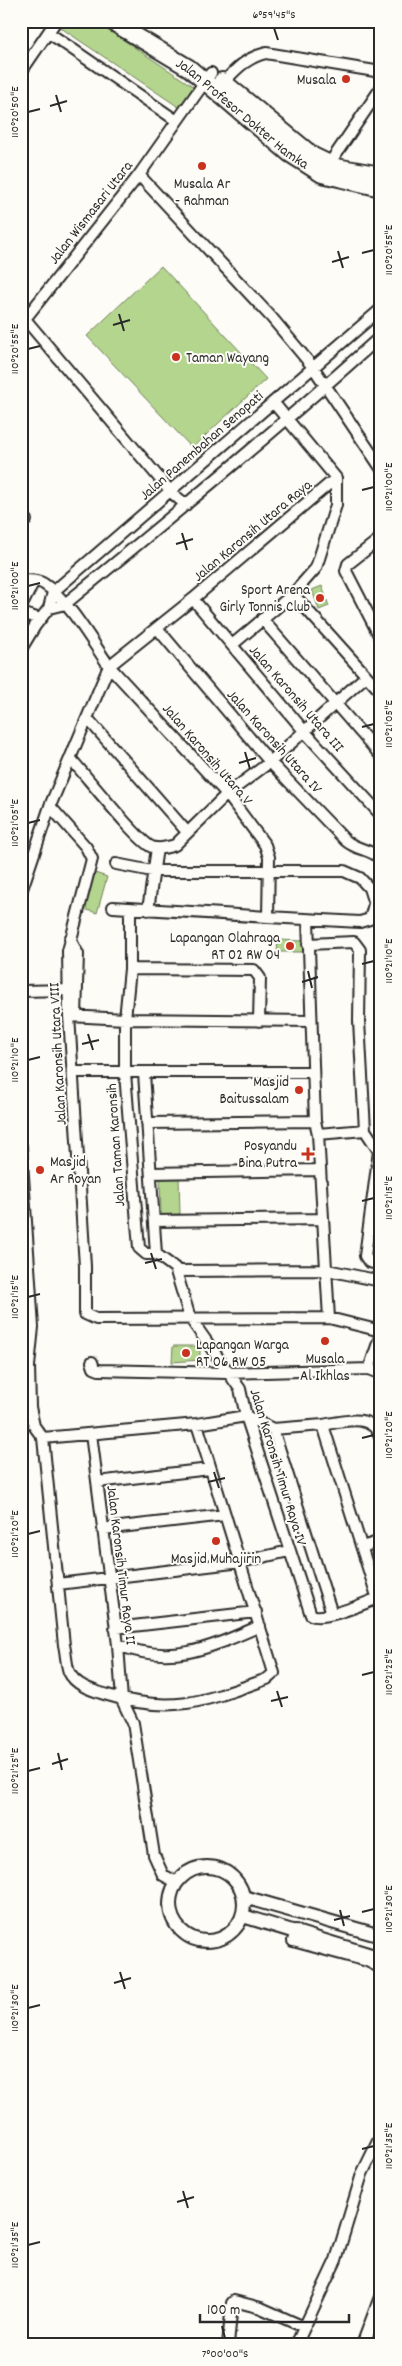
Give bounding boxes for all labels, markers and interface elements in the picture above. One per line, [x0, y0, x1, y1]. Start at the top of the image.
text: 6°59'45"S [252, 7, 296, 24]
street label: Jalan Profesor Dokter Hamka [171, 53, 313, 176]
place label: Musala [297, 70, 337, 92]
marker: Musala [340, 73, 352, 85]
text: 110°20'50"E [7, 86, 24, 138]
street label: Jalan Wismasari Utara [44, 156, 140, 270]
marker: Musala Ar - Rahman [196, 160, 208, 172]
place label: Musala Ar - Rahman [174, 174, 231, 213]
text: 110°20'55"E [381, 224, 398, 275]
text: 110°20'55"E [7, 323, 24, 374]
place label: Taman Wayang [186, 348, 269, 370]
marker: Taman Wayang [170, 351, 182, 363]
street label: Jalan Panembahan Senopati [135, 386, 269, 507]
text: 110°21'00"E [381, 462, 398, 511]
street label: Jalan Karonsih Utara Raya [189, 475, 318, 588]
text: 110°21'00"E [7, 561, 24, 610]
place label: Sport Arena Girly Tonnis Club [219, 580, 311, 619]
marker: Sport Arena Girly Tonnis Club [314, 592, 326, 604]
street label: Jalan Karonsih Utara III [243, 641, 349, 758]
street label: Jalan Karonsih Utara IV [221, 685, 327, 800]
street label: Jalan Karonsih Utara V [156, 699, 258, 812]
text: 110°21'05"E [381, 700, 398, 748]
text: 110°21'05"E [7, 799, 24, 847]
place label: Lapangan Olahraga RT 02 RW 04 [170, 928, 281, 967]
text: 110°21'10"E [381, 938, 398, 983]
marker: Lapangan Olahraga RT 02 RW 04 [284, 940, 296, 952]
street label: Jalan Karonsih Utara VIII [44, 982, 74, 1126]
text: 110°21'10"E [7, 1037, 24, 1082]
place label: Masjid Baitussalam [220, 1072, 289, 1111]
street label: Jalan Taman Karonsih [102, 1082, 132, 1207]
marker: Masjid Baitussalam [293, 1084, 305, 1096]
place label: Posyandu Bina Putra [238, 1136, 298, 1175]
marker: Posyandu Bina Putra [301, 1147, 315, 1161]
place label: Masjid Ar Royan [50, 1152, 101, 1191]
marker: Masjid Ar Royan [34, 1164, 46, 1176]
text: 110°21'15"E [381, 1176, 398, 1220]
text: 110°21'15"E [7, 1275, 24, 1319]
place label: Lapangan Warga RT 06 RW 05 [196, 1335, 290, 1374]
marker: Musala Al Ikhlas [319, 1335, 331, 1347]
marker: Lapangan Warga RT 06 RW 05 [180, 1347, 192, 1359]
place label: Musala Al Ikhlas [300, 1349, 350, 1388]
street label: Jalan Karonsih Timur Raya IV [243, 1386, 312, 1550]
text: 110°21'20"E [381, 1411, 398, 1459]
street label: Jalan Karonsih Timur Raya II [99, 1484, 141, 1647]
text: 110°21'20"E [7, 1510, 24, 1558]
marker: Masjid Muhajirin [210, 1535, 222, 1547]
place label: Masjid Muhajirin [171, 1549, 261, 1571]
text: 110°21'25"E [381, 1648, 398, 1695]
text: 110°21'25"E [7, 1747, 24, 1794]
text: 110°21'30"E [381, 1885, 398, 1933]
text: 110°21'30"E [7, 1984, 24, 2032]
text: 110°21'35"E [381, 2122, 398, 2169]
text: 110°21'35"E [7, 2221, 24, 2268]
scale bar [200, 2291, 348, 2323]
text: 100 m [207, 2300, 240, 2322]
text: 7°00'00"S [202, 2346, 248, 2363]

